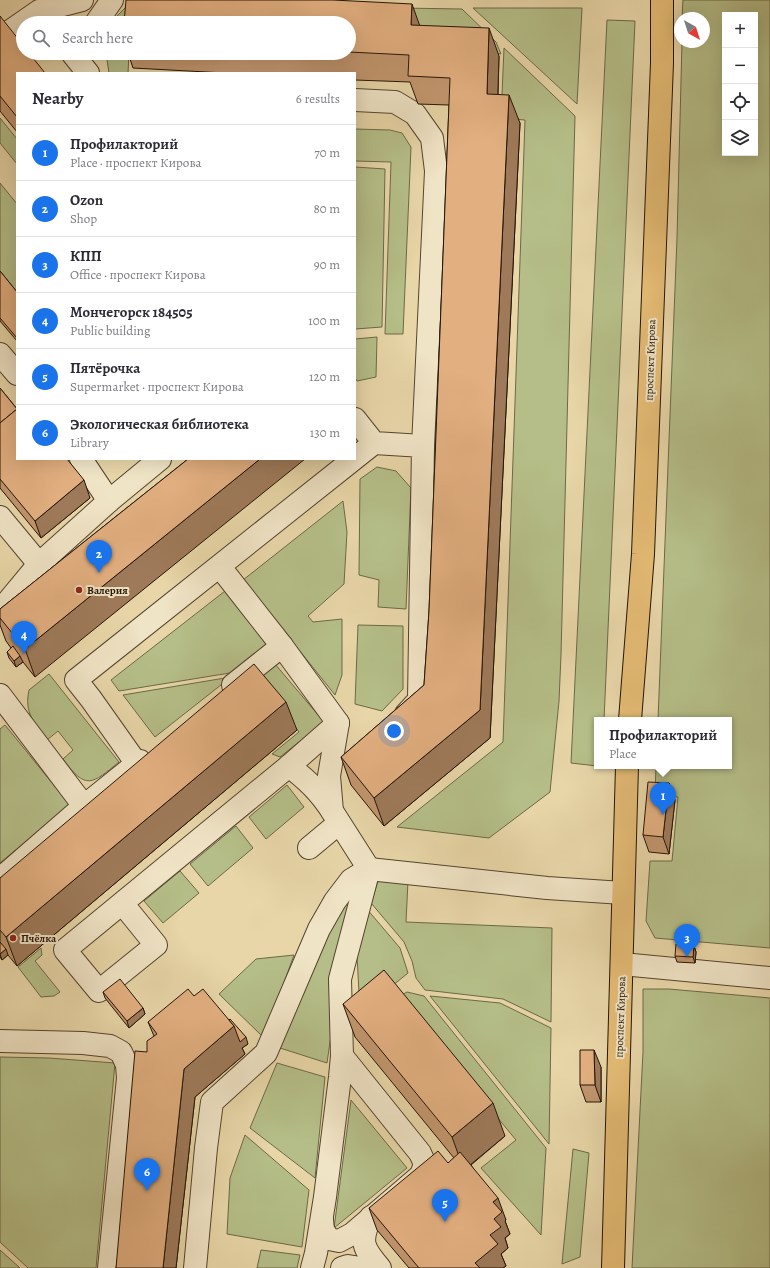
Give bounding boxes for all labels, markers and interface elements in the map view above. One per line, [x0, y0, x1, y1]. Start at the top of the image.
north arrow [674, 12, 710, 48]
map controls [722, 12, 758, 156]
button: + [722, 12, 758, 48]
search box [16, 16, 356, 60]
icon: search [30, 27, 52, 49]
text: Search here [62, 28, 133, 48]
button: − [722, 48, 758, 84]
button: locate [722, 84, 758, 120]
text: Nearby [32, 87, 83, 110]
text: 6 results [296, 90, 340, 107]
button: layers [722, 120, 758, 156]
text: Профилакторий [70, 134, 178, 154]
text: 1 [43, 144, 47, 161]
text: 70 m [314, 144, 340, 161]
text: Place · проспект Кирова [70, 154, 202, 171]
text: Ozon [70, 190, 103, 210]
text: 2 [42, 200, 48, 217]
text: 80 m [313, 200, 340, 217]
text: Shop [70, 210, 97, 227]
text: КПП [70, 246, 102, 266]
text: 3 [42, 256, 48, 273]
text: 90 m [314, 256, 340, 273]
text: Office · проспект Кирова [70, 266, 206, 283]
text: Мончегорск 184505 [70, 302, 193, 322]
text: 4 [42, 312, 48, 329]
text: 100 m [308, 312, 340, 329]
street label: проспект Кирова [642, 318, 659, 401]
text: Public building [70, 322, 150, 339]
text: Пятёрочка [70, 358, 140, 378]
text: 5 [42, 368, 48, 385]
text: 120 m [309, 368, 340, 385]
text: Supermarket · проспект Кирова [70, 378, 244, 395]
text: Экологическая библиотека [70, 414, 249, 434]
text: 6 [42, 424, 48, 441]
text: 130 m [310, 424, 340, 441]
text: Library [70, 434, 109, 451]
pin: 2 [86, 540, 112, 573]
place label: Валерия [87, 583, 128, 598]
marker: Валерия [74, 585, 84, 595]
pin: 4 [11, 621, 37, 654]
popup [594, 717, 732, 769]
your location [384, 721, 404, 741]
text: Профилакторий [609, 725, 717, 745]
text: Place [609, 745, 636, 762]
pin: 1 [650, 782, 676, 815]
pin: 3 [674, 924, 700, 957]
place label: Пчёлка [21, 931, 57, 946]
marker: Пчёлка [8, 933, 18, 943]
street label: проспект Кирова [612, 975, 629, 1058]
pin: 6 [134, 1158, 160, 1191]
pin: 5 [432, 1189, 458, 1222]

